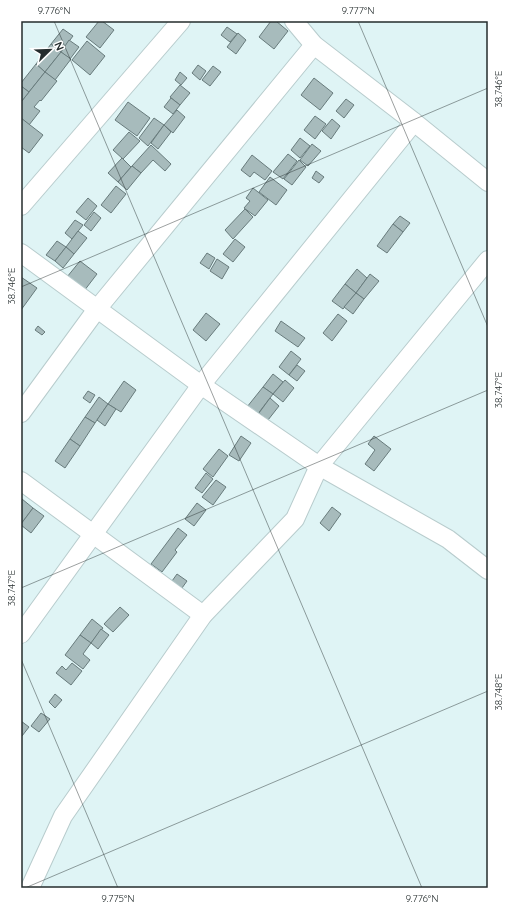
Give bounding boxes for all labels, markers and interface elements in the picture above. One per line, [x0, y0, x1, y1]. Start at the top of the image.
text: 9.776°N [38, 4, 70, 17]
text: 9.777°N [342, 4, 374, 17]
north arrow [30, 30, 70, 70]
text: N [51, 40, 67, 53]
text: 38.746°E [492, 70, 505, 107]
text: 38.746°E [5, 267, 18, 304]
text: 38.747°E [492, 372, 505, 408]
text: 38.747°E [5, 570, 18, 606]
text: 38.748°E [492, 673, 505, 710]
text: 9.775°N [101, 892, 135, 905]
text: 9.776°N [406, 892, 438, 905]

